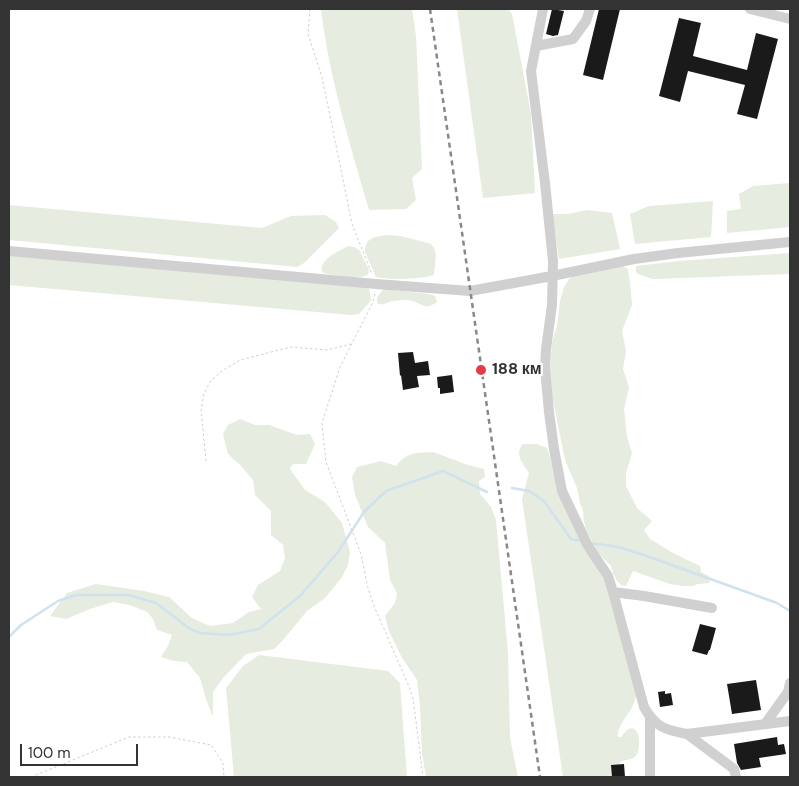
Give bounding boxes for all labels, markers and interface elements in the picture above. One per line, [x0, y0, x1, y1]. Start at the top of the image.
place label: 188 км [492, 360, 542, 380]
marker: 188 км [474, 363, 488, 377]
scale bar [22, 734, 140, 766]
text: 100 m [28, 743, 71, 763]

